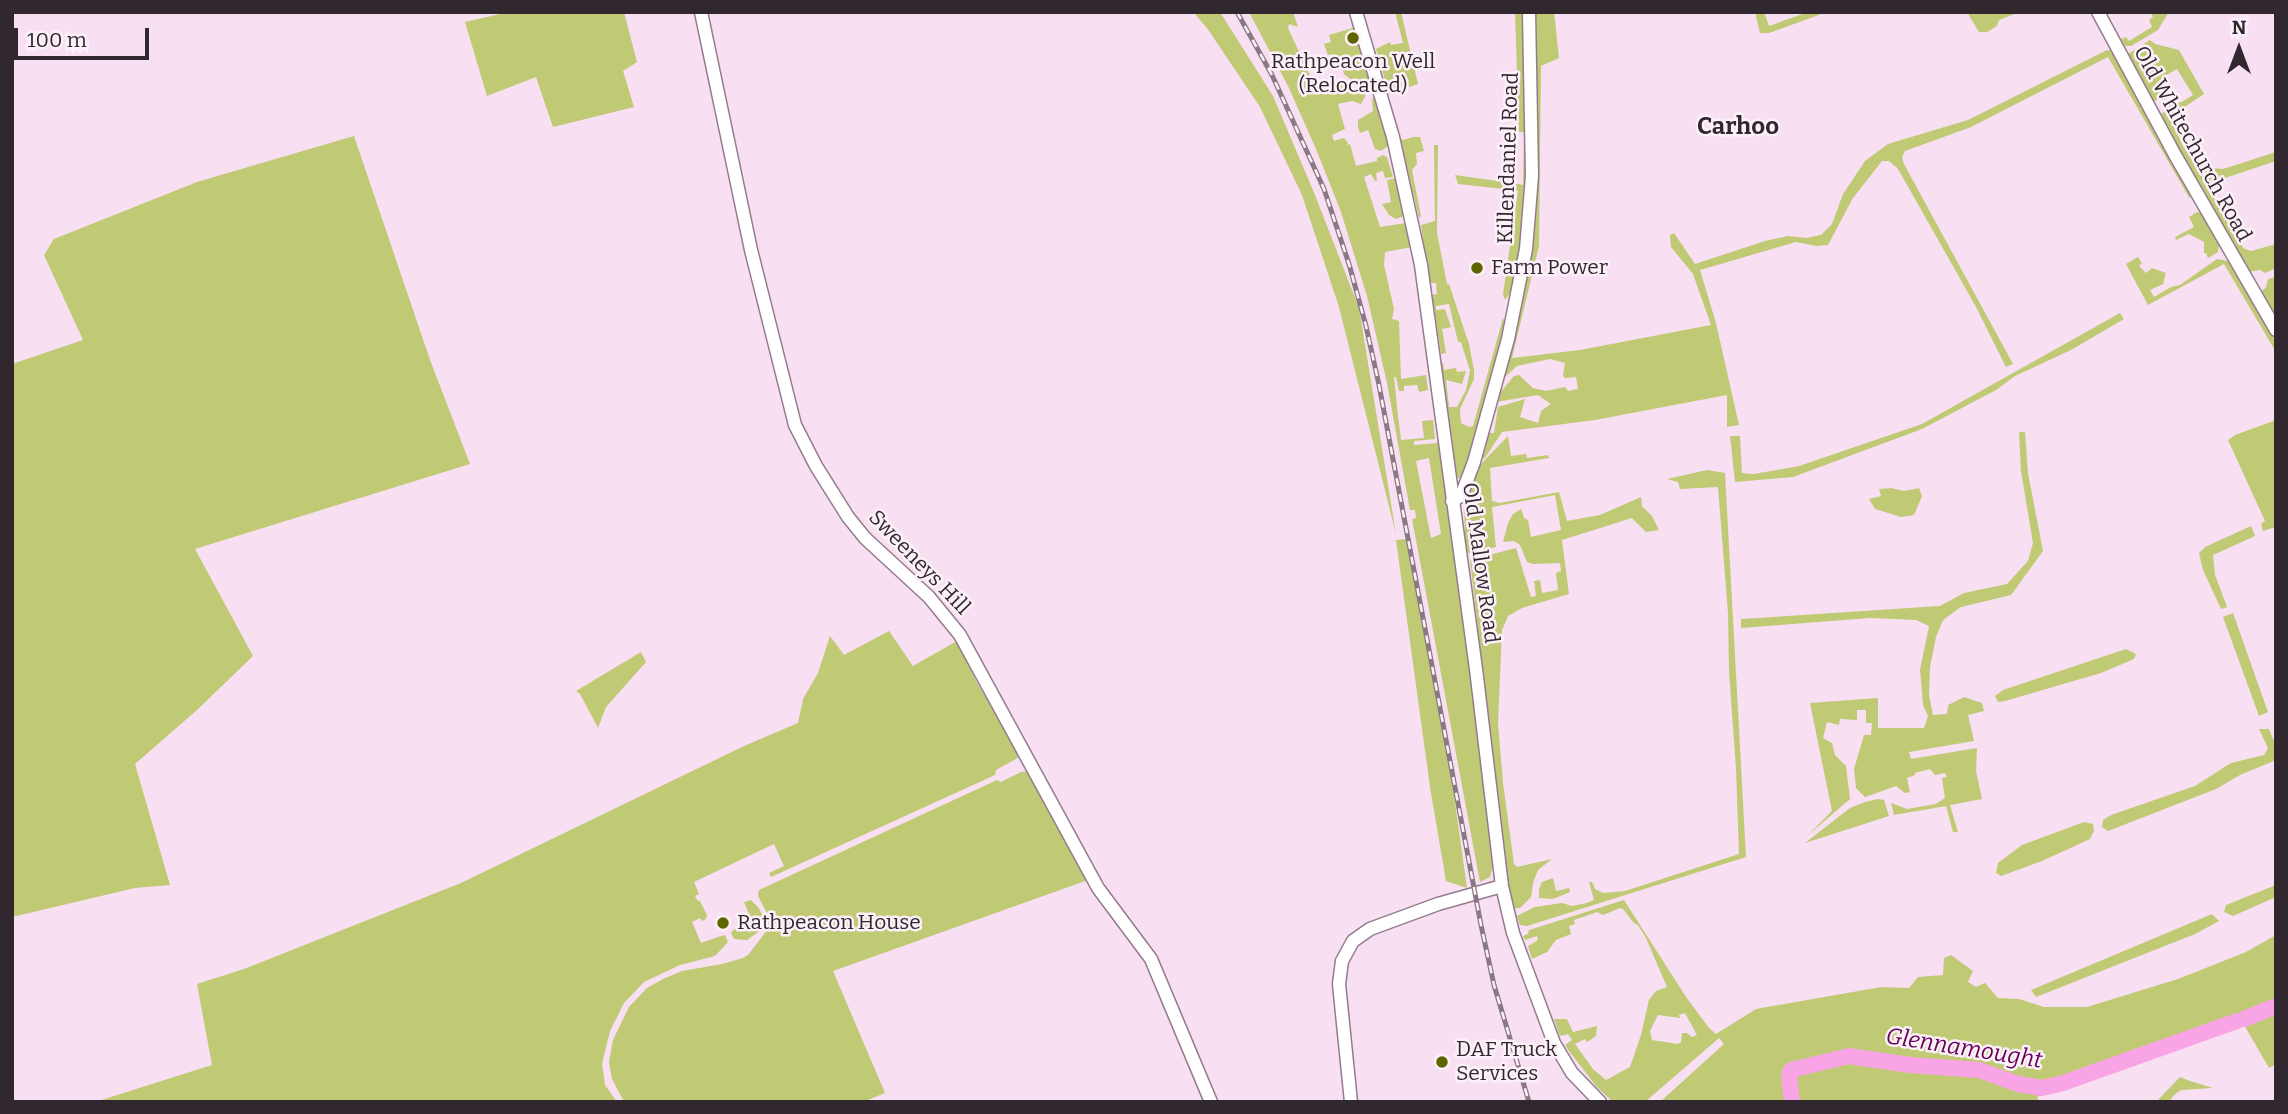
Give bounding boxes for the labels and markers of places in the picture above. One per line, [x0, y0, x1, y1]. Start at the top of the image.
marker: Rathpeacon Well (Relocated) [1345, 30, 1361, 46]
place label: Rathpeacon Well (Relocated) [1271, 49, 1435, 99]
place label: Farm Power [1491, 255, 1608, 281]
marker: Farm Power [1469, 260, 1485, 276]
place label: Rathpeacon House [737, 910, 921, 936]
marker: Rathpeacon House [715, 915, 731, 931]
place label: DAF Truck Services [1456, 1037, 1557, 1087]
marker: DAF Truck Services [1434, 1054, 1450, 1070]

